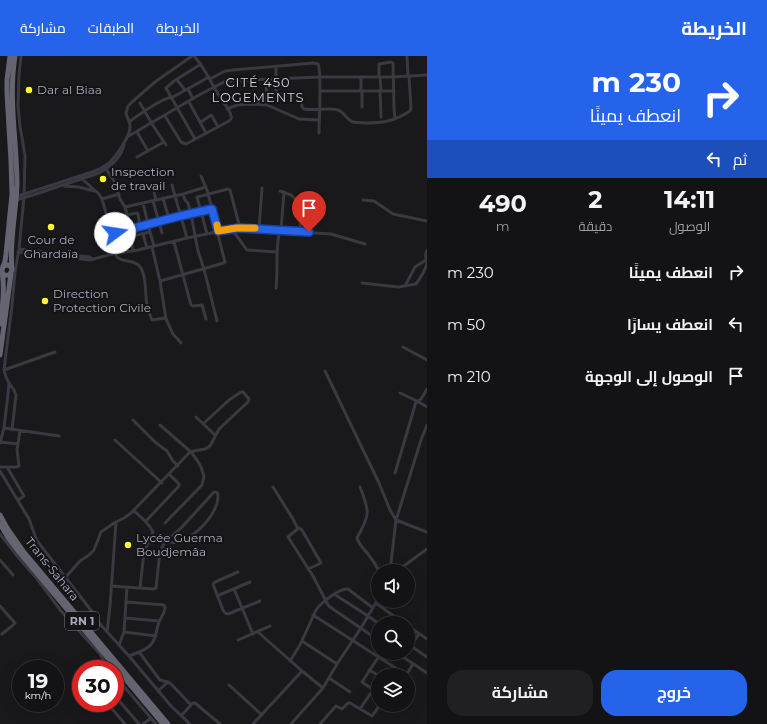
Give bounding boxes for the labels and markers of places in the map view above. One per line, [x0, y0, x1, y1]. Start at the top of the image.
place label: Dar al Biaa [37, 82, 102, 97]
marker: Dar al Biaa [24, 85, 34, 95]
place label: Inspection de travail [111, 164, 175, 193]
marker: Inspection de travail [98, 174, 108, 184]
pin [292, 191, 326, 232]
marker: Cour de Ghardaïa [46, 222, 56, 232]
place label: Cour de Ghardaïa [24, 232, 78, 261]
place label: Direction Protection Civile [53, 286, 151, 315]
marker: Direction Protection Civile [40, 296, 50, 306]
place label: Lycée Guerma Boudjemâa [136, 530, 223, 559]
marker: Lycée Guerma Boudjemâa [123, 540, 133, 550]

